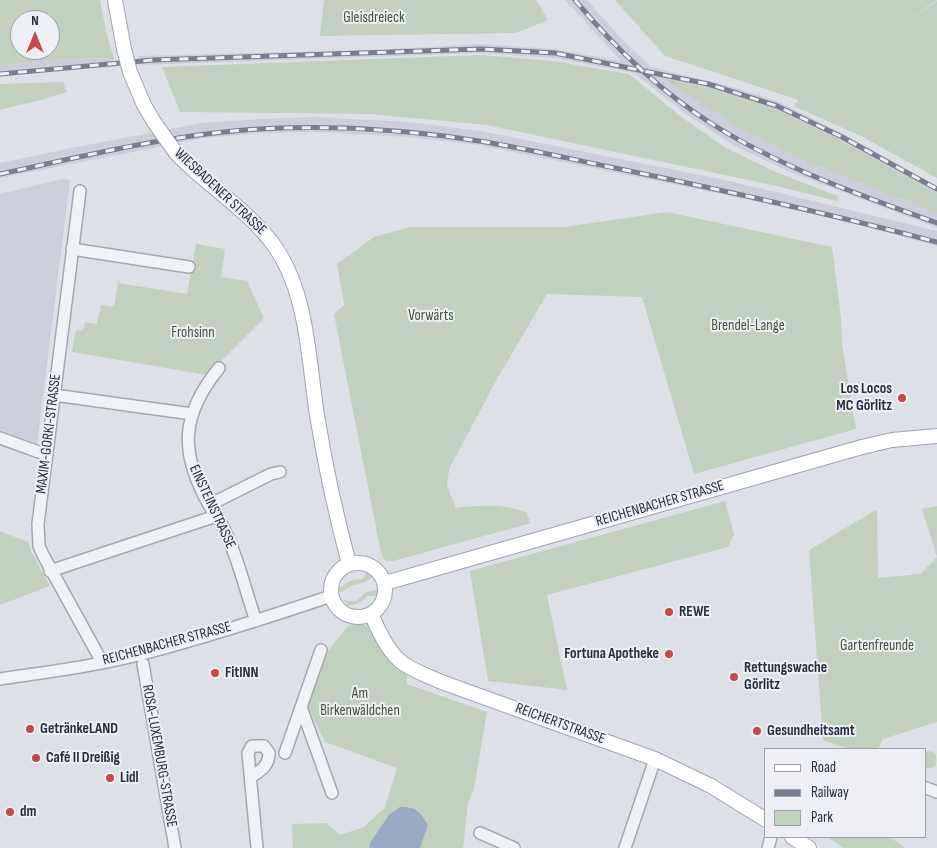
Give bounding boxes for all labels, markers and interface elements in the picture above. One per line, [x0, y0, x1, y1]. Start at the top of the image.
park label: Gleisdreieck [343, 9, 405, 27]
north arrow [10, 10, 60, 60]
text: N [31, 12, 39, 29]
street label: WIESBADENER STRASSE [170, 145, 270, 239]
park label: Vorwärts [408, 307, 454, 325]
park label: Brendel-Lange [711, 317, 785, 335]
park label: Frohsinn [171, 324, 215, 342]
street label: MAXIM-GORKI-STRASSE [33, 373, 65, 495]
place label: Los Locos MC Görlitz [836, 380, 892, 415]
marker: Los Locos MC Görlitz [896, 392, 908, 404]
street label: EINSTEINSTRASSE [185, 462, 239, 552]
street label: REICHENBACHER STRASSE [594, 477, 726, 531]
place label: REWE [679, 603, 710, 621]
marker: REWE [663, 606, 675, 618]
street label: REICHENBACHER STRASSE [101, 618, 233, 670]
park label: Gartenfreunde [840, 637, 914, 655]
place label: Fortuna Apotheke [564, 645, 659, 663]
marker: Fortuna Apotheke [663, 648, 675, 660]
place label: Rettungswache Görlitz [744, 659, 827, 694]
place label: FitINN [225, 664, 259, 682]
marker: FitINN [209, 667, 221, 679]
marker: Rettungswache Görlitz [728, 671, 740, 683]
street label: ROSA-LUXEMBURG-STRASSE [138, 683, 180, 829]
park label: Am Birkenwäldchen [320, 685, 400, 720]
street label: REICHERTSTRASSE [513, 699, 607, 749]
place label: GetränkeLAND [40, 720, 118, 738]
place label: Gesundheitsamt [767, 722, 855, 740]
marker: GetränkeLAND [24, 723, 36, 735]
marker: Gesundheitsamt [751, 725, 763, 737]
legend [764, 748, 927, 838]
place label: Café II Dreißig [46, 749, 120, 767]
marker: Café II Dreißig [30, 752, 42, 764]
text: Road [811, 758, 836, 777]
place label: Lidl [120, 769, 139, 787]
marker: Lidl [104, 772, 116, 784]
text: Railway [811, 783, 849, 802]
place label: dm [20, 803, 36, 821]
marker: dm [4, 806, 16, 818]
text: Park [811, 808, 833, 827]

